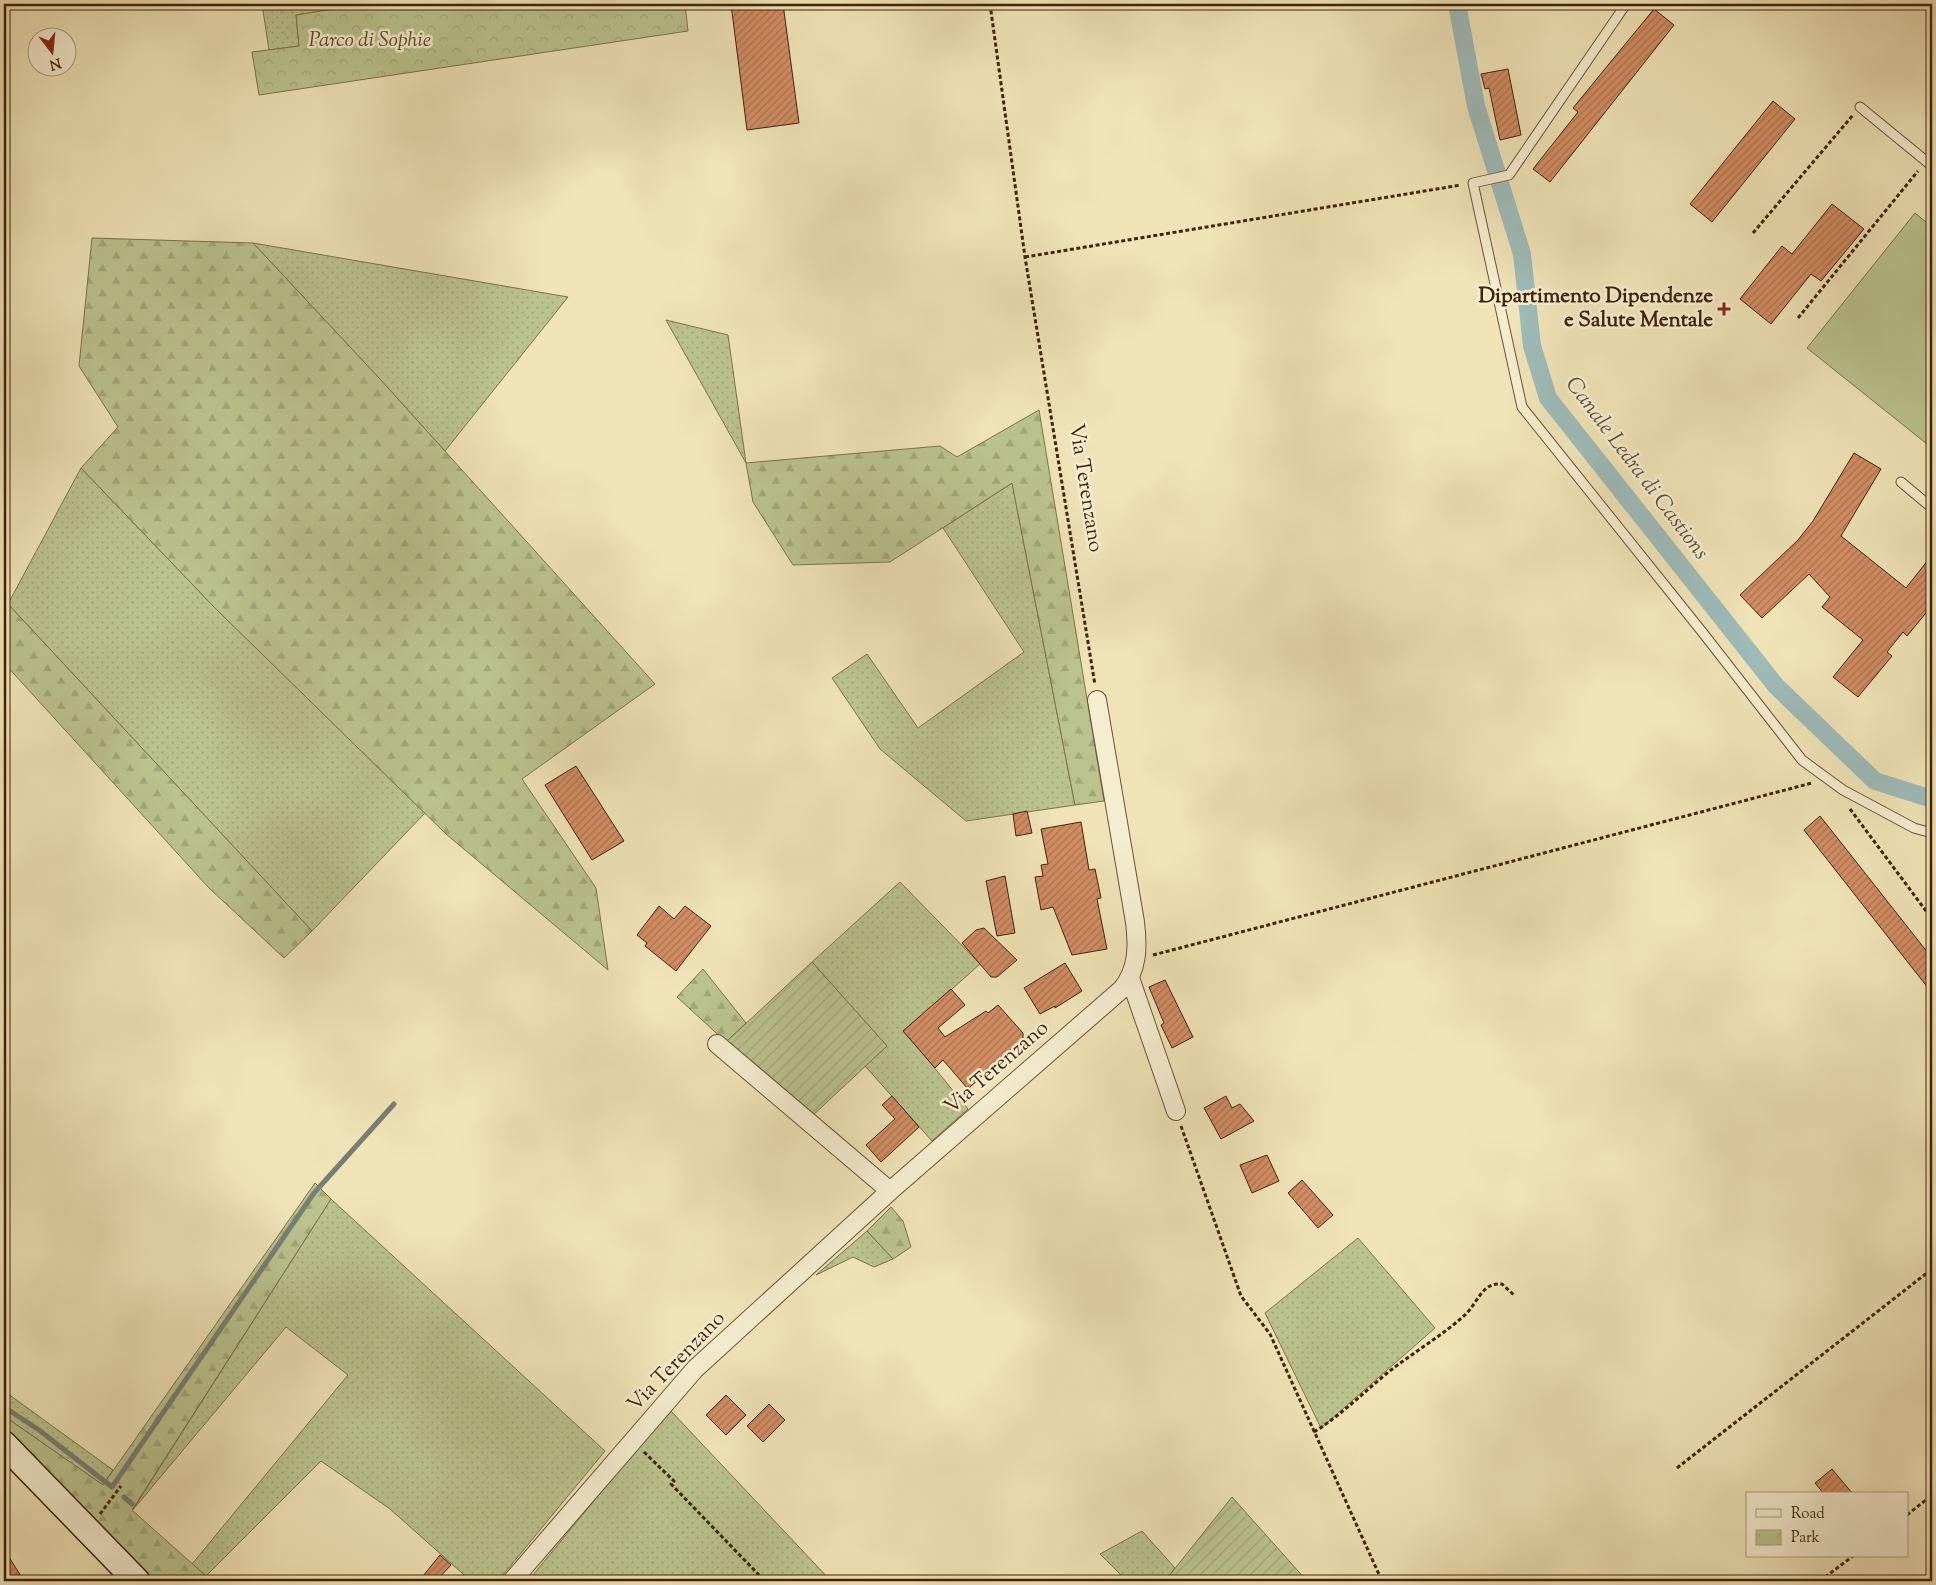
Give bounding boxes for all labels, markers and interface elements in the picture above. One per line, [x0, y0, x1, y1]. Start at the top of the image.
park label: Parco di Sophie [309, 26, 431, 56]
north arrow [28, 28, 78, 78]
text: N [47, 51, 63, 74]
place label: Dipartimento Dipendenze e Salute Mentale [1478, 282, 1713, 336]
marker: Dipartimento Dipendenze e Salute Mentale [1717, 302, 1731, 316]
water label: Canale Ledra di Castions [1556, 371, 1716, 567]
street label: Via Terenzano [1060, 422, 1110, 554]
street label: Via Terenzano [938, 1014, 1056, 1122]
street label: Via Terenzano [621, 1305, 733, 1419]
legend [1746, 1492, 1908, 1558]
text: Road [1791, 1504, 1825, 1525]
text: Park [1791, 1528, 1820, 1549]

